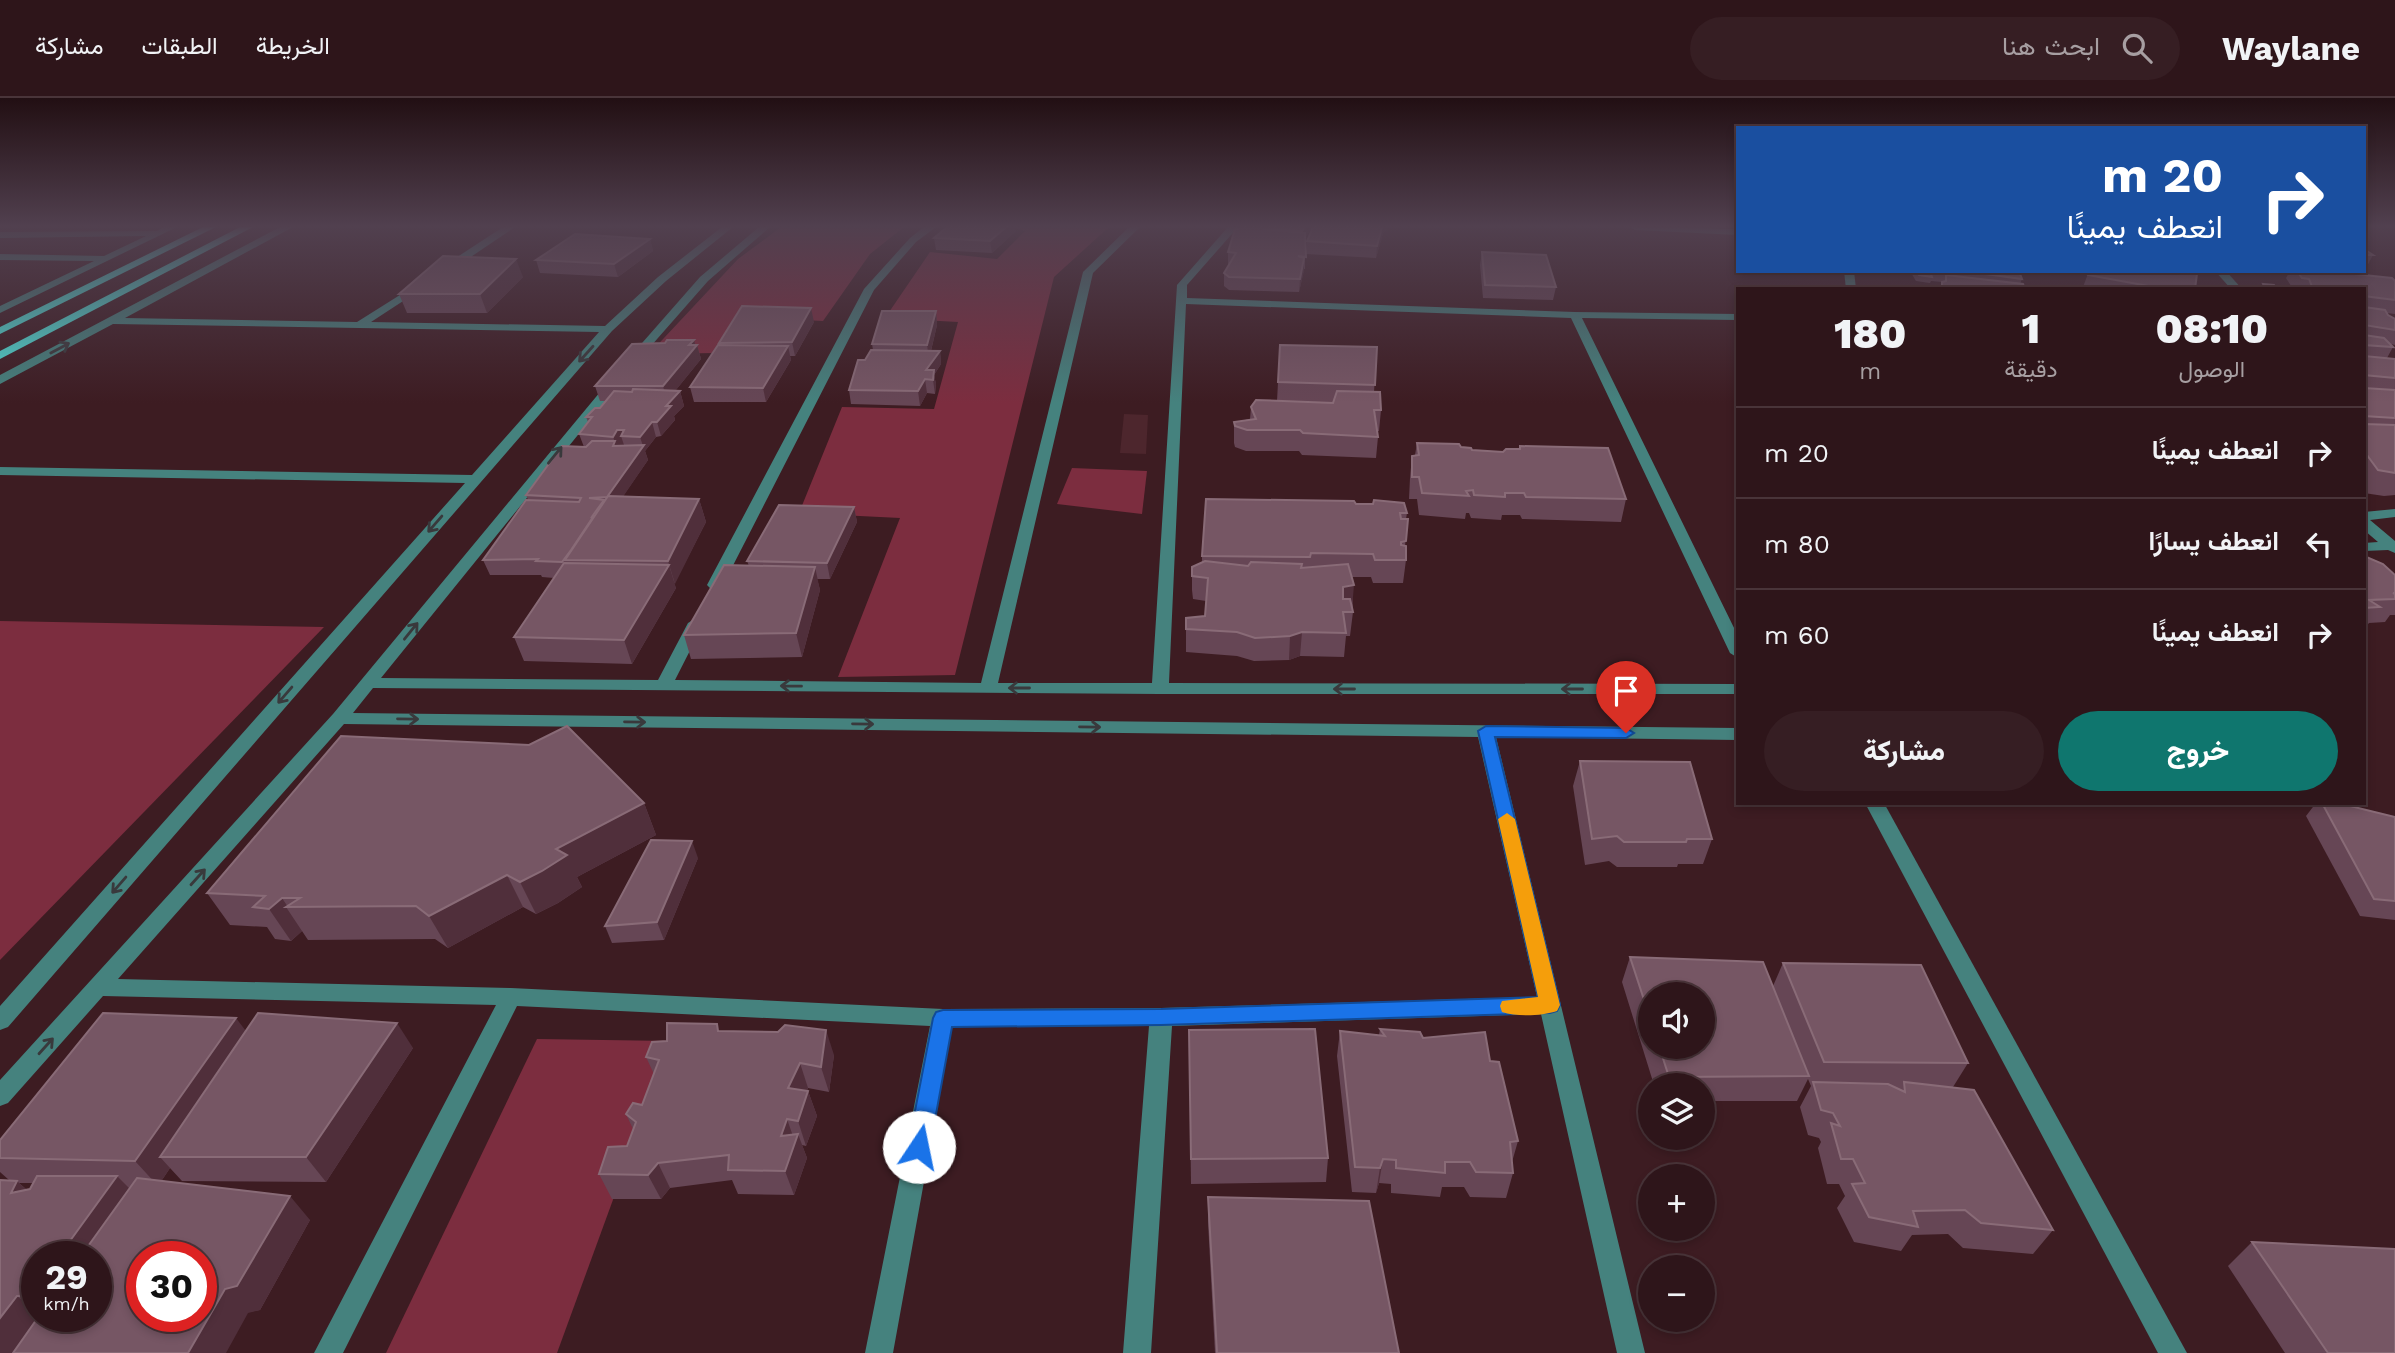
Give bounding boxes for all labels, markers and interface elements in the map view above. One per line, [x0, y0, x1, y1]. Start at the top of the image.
search box [1690, 17, 2180, 80]
icon: search [2118, 29, 2156, 67]
text: Waylane [2222, 29, 2360, 68]
text: ابحث هنا [2002, 31, 2100, 61]
text: مشاركة [35, 32, 103, 60]
text: الطبقات [141, 32, 218, 60]
text: الخريطة [256, 32, 330, 60]
text: 20 m [2102, 146, 2223, 204]
icon: right [2247, 154, 2338, 245]
text: انعطف يمينًا [2067, 208, 2223, 246]
text: 1 [2022, 304, 2040, 353]
text: 08:10 [2155, 304, 2268, 353]
text: 180 [1834, 309, 1906, 358]
one-way arrow [49, 340, 70, 354]
one-way arrow [578, 345, 594, 363]
text: دقيقة [2004, 356, 2058, 383]
text: الوصول [2179, 356, 2245, 383]
text: m [1859, 358, 1881, 385]
icon: right [2300, 434, 2338, 472]
text: انعطف يمينًا [2152, 435, 2279, 465]
text: 20 m [1764, 438, 1829, 468]
one-way arrow [547, 446, 563, 464]
one-way arrow [427, 515, 444, 532]
icon: left [2300, 525, 2338, 563]
text: انعطف يسارًا [2149, 526, 2279, 556]
text: 80 m [1764, 529, 1830, 559]
icon: right [2300, 616, 2338, 654]
text: انعطف يمينًا [2152, 617, 2279, 647]
text: 60 m [1764, 620, 1830, 650]
one-way arrow [403, 622, 419, 640]
pin [1596, 661, 1656, 733]
icon: arrive [1607, 672, 1645, 710]
one-way arrow [780, 679, 803, 693]
one-way arrow [1007, 681, 1030, 695]
one-way arrow [1333, 682, 1356, 696]
one-way arrow [1560, 682, 1583, 696]
one-way arrow [277, 686, 294, 703]
button: مشاركة [1764, 711, 2044, 791]
button: خروج [2058, 711, 2338, 791]
one-way arrow [396, 712, 419, 726]
one-way arrow [623, 715, 646, 729]
one-way arrow [851, 717, 874, 731]
one-way arrow [1078, 720, 1101, 734]
one-way arrow [190, 868, 206, 886]
one-way arrow [111, 875, 127, 893]
map controls [1638, 982, 1715, 1332]
button: sound [1638, 982, 1715, 1059]
one-way arrow [38, 1037, 54, 1055]
button: layers [1638, 1073, 1715, 1150]
position arrow [882, 1110, 956, 1184]
button: + [1638, 1164, 1715, 1241]
speed limit sign: 30 [126, 1241, 217, 1332]
button: − [1638, 1255, 1715, 1332]
text: 29 [45, 1256, 88, 1298]
text: km/h [43, 1293, 90, 1314]

